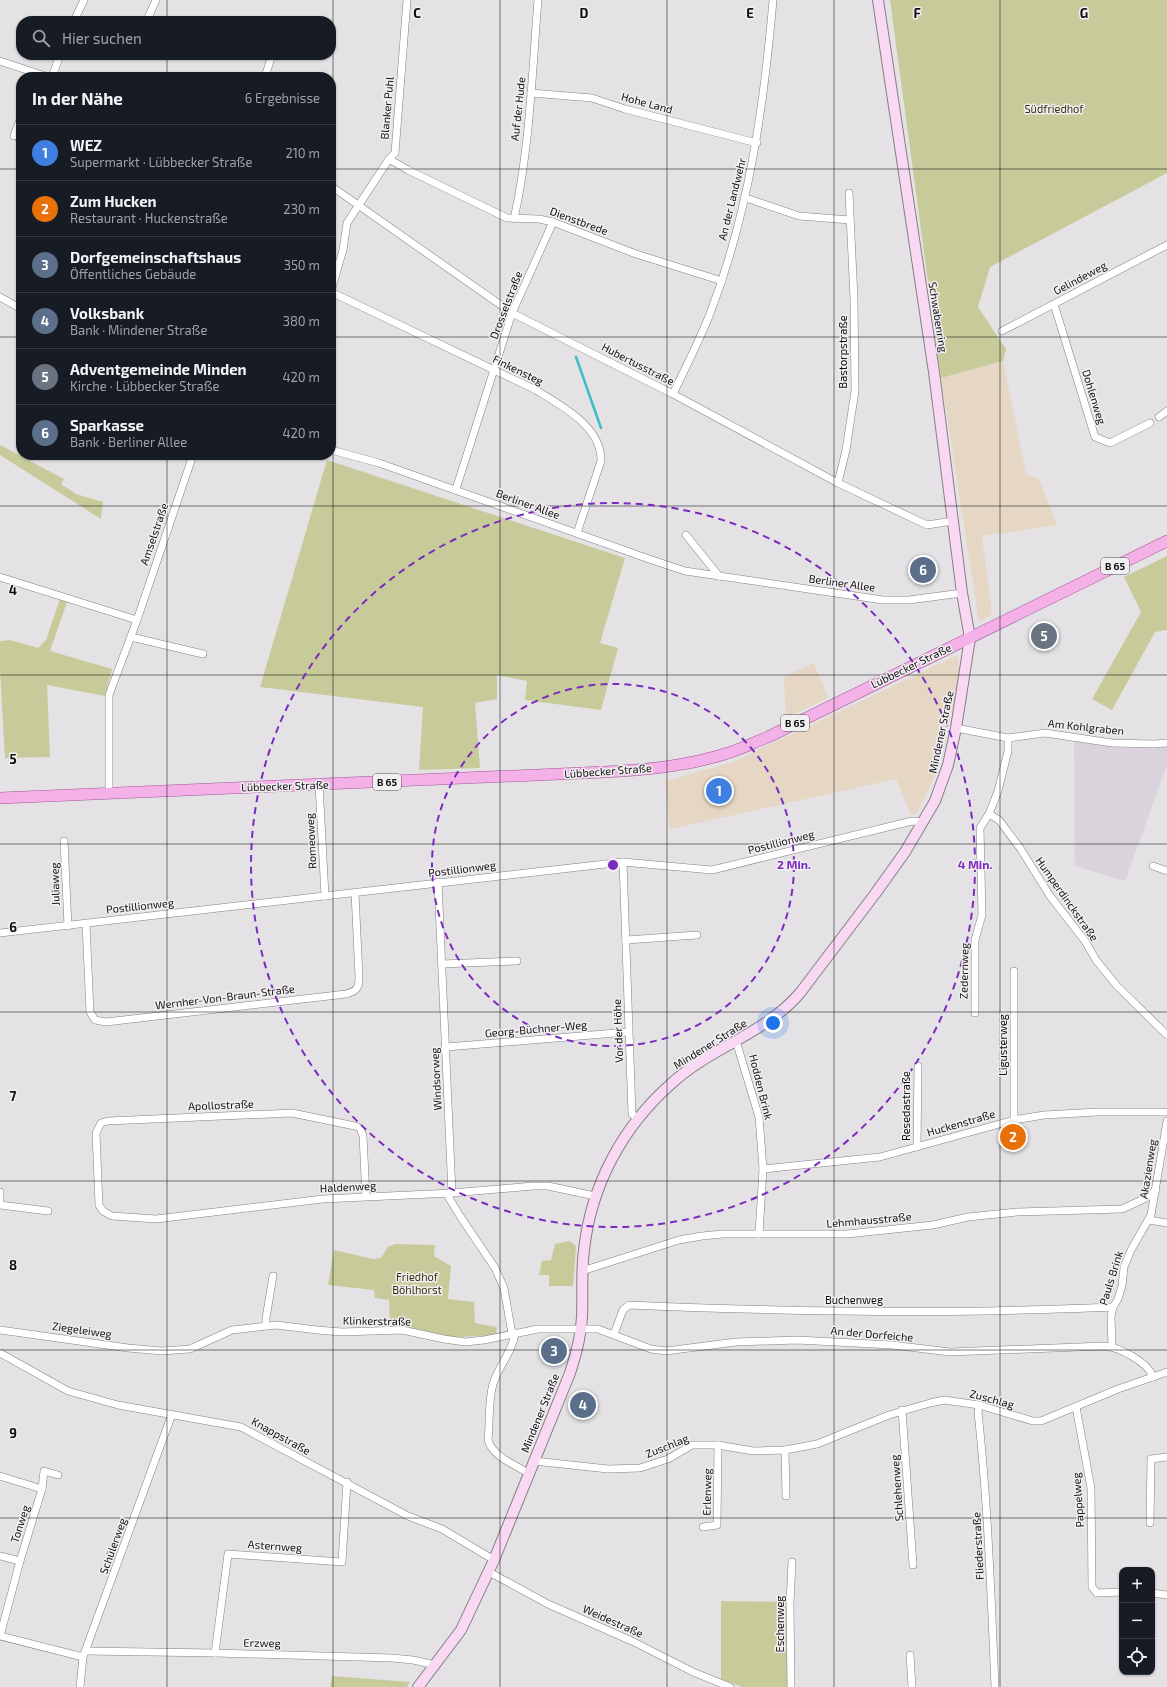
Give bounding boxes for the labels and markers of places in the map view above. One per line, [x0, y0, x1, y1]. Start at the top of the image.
pin: 6 [910, 555, 936, 585]
pin: 5 [1031, 621, 1057, 651]
pin: 1 [706, 776, 732, 806]
centre of rings [606, 858, 620, 872]
pin: 2 [1000, 1122, 1026, 1152]
pin: 3 [541, 1336, 567, 1366]
pin: 4 [570, 1390, 596, 1420]

